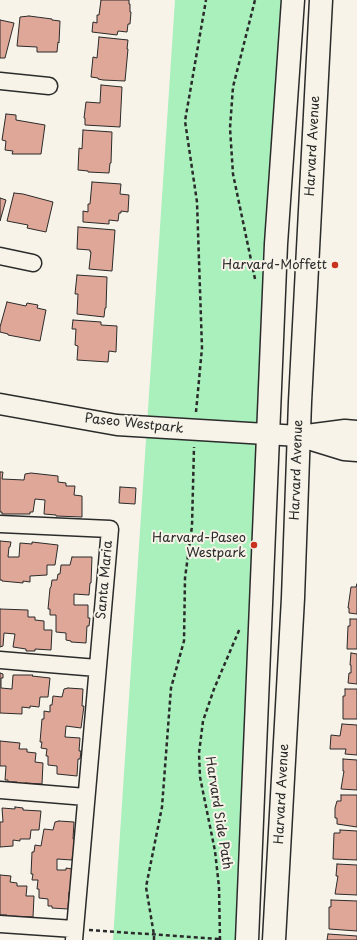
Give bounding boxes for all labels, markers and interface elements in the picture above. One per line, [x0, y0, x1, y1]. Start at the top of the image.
street label: Harvard Avenue [303, 95, 323, 197]
place label: Harvard-Moffett [222, 257, 327, 273]
marker: Harvard-Moffett [330, 260, 340, 270]
street label: Paseo Westpark [84, 411, 184, 437]
street label: Harvard Avenue [287, 419, 307, 521]
place label: Harvard-Paseo Westpark [152, 530, 246, 561]
street label: Santa Maria [94, 540, 116, 620]
marker: Harvard-Paseo Westpark [249, 540, 259, 550]
street label: Harvard Avenue [272, 743, 292, 845]
street label: Harvard Side Path [201, 755, 235, 871]

